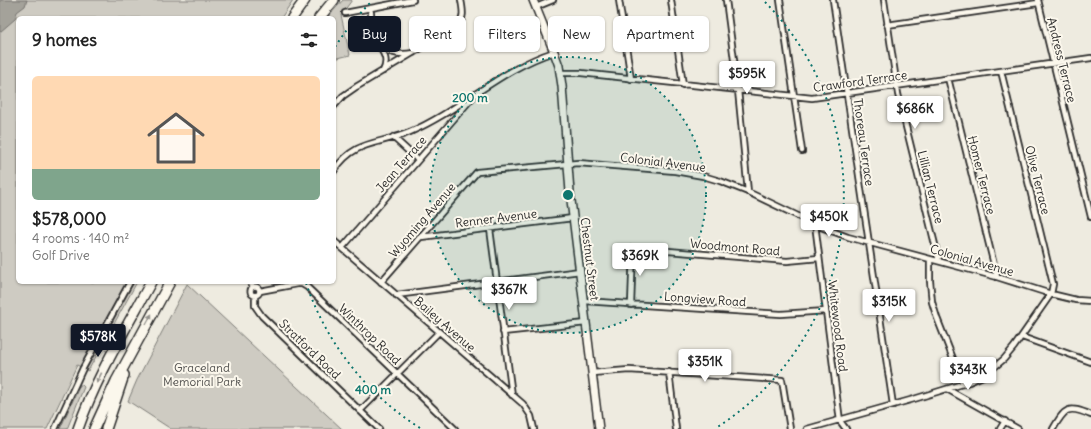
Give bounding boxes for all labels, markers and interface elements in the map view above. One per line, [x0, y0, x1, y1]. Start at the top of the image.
chip: Buy [348, 16, 401, 52]
chip: Rent [409, 16, 466, 52]
chip: Filters [474, 16, 540, 52]
chip: New [548, 16, 605, 52]
chip: Apartment [613, 16, 709, 52]
street label: Andress Terrace [1044, 16, 1080, 104]
text: 9 homes [32, 29, 97, 51]
icon: filters [298, 29, 320, 51]
pin: $595K [719, 61, 775, 95]
text: $595K [728, 65, 766, 82]
street label: Crawford Terrace [812, 67, 908, 95]
text: 200 m [452, 90, 488, 105]
pin: $686K [887, 96, 943, 130]
street label: Thoreau Terrace [850, 97, 878, 187]
text: $686K [896, 100, 934, 117]
icon: home [140, 102, 212, 174]
street label: Jean Terrace [372, 133, 430, 195]
street label: Homer Terrace [965, 134, 999, 216]
street label: Olive Terrace [1022, 144, 1054, 216]
street label: Colonial Avenue [619, 149, 707, 175]
street label: Lillian Terrace [915, 149, 947, 225]
street label: Wyoming Avenue [385, 180, 459, 260]
centre of rings [561, 188, 575, 202]
pin: $450K [801, 204, 857, 238]
street label: Renner Avenue [454, 206, 538, 230]
text: $578,000 [32, 208, 106, 230]
text: $450K [810, 208, 848, 225]
street label: Chestnut Street [577, 217, 603, 301]
text: 4 rooms · 140 m² [32, 230, 129, 247]
street label: Woodmont Road [689, 236, 781, 258]
street label: Colonial Avenue [928, 241, 1016, 279]
pin: $369K [612, 243, 668, 277]
text: Golf Drive [32, 247, 90, 264]
text: $369K [621, 247, 659, 264]
pin: $367K [481, 277, 537, 311]
street label: Whitewood Road [825, 279, 851, 373]
text: $367K [491, 281, 527, 298]
street label: Longview Road [663, 289, 747, 309]
pin: $315K [861, 289, 917, 323]
street label: Bailey Avenue [411, 293, 479, 355]
text: $315K [871, 293, 907, 310]
street label: Winthrop Road [336, 301, 404, 367]
one-way arrow [146, 313, 153, 325]
street label: Stratford Road [276, 316, 344, 382]
pin: $578K [70, 324, 126, 358]
text: $578K [80, 328, 116, 345]
pin: $351K [677, 349, 733, 383]
text: $351K [687, 353, 723, 370]
pin: $343K [940, 357, 996, 391]
park label: Graceland Memorial Park [163, 360, 241, 389]
text: $343K [949, 361, 987, 378]
one-way arrow [96, 372, 102, 383]
text: 400 m [355, 382, 392, 397]

